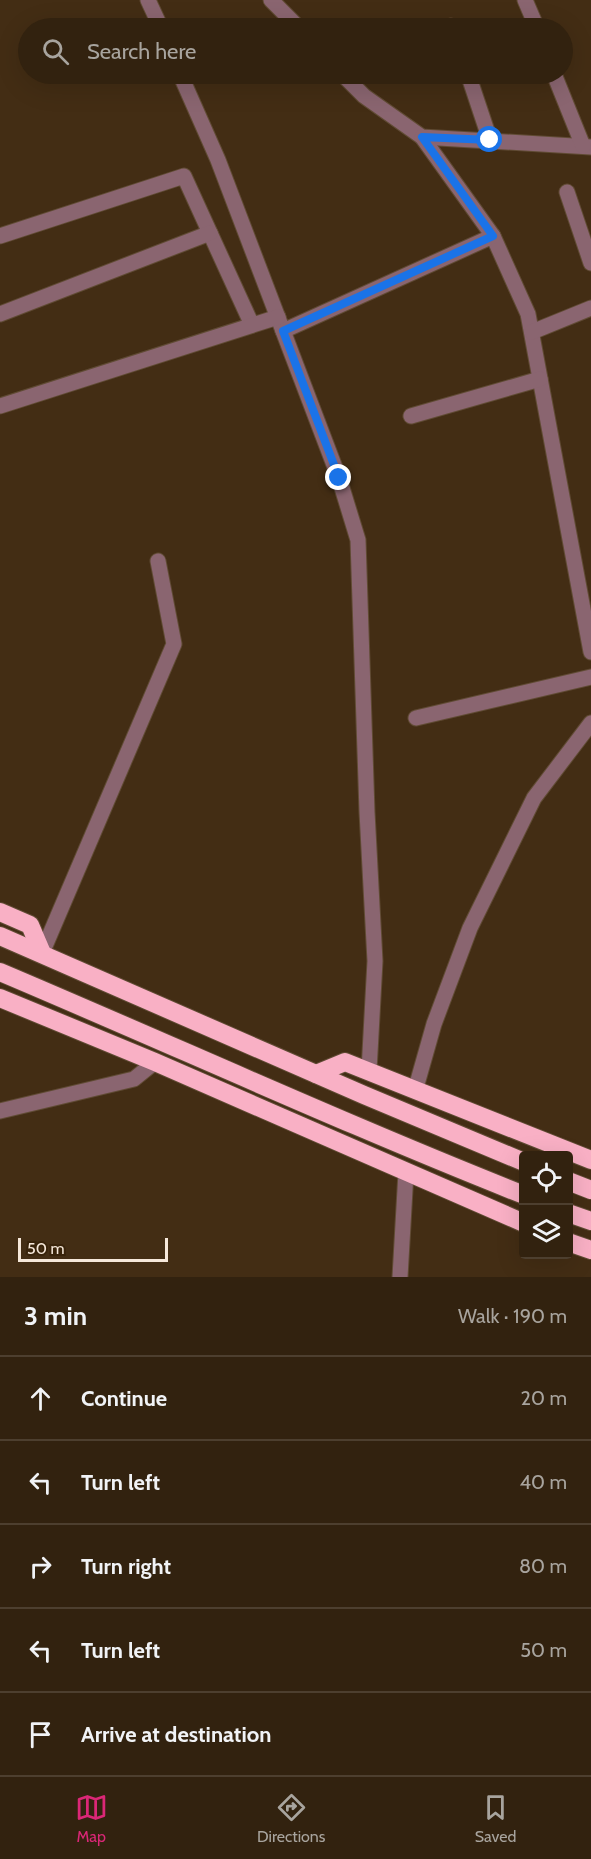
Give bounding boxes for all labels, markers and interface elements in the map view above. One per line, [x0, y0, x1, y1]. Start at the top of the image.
search box [18, 18, 573, 84]
icon: search [39, 35, 72, 68]
text: Search here [87, 38, 196, 65]
route start [476, 126, 502, 152]
route end [325, 464, 351, 490]
map controls [519, 1151, 573, 1259]
button: locate [519, 1151, 573, 1205]
button: layers [519, 1205, 573, 1259]
scale bar [18, 1235, 168, 1262]
text: 50 m [27, 1239, 64, 1258]
text: 3 min [24, 1300, 87, 1332]
text: Walk · 190 m [458, 1304, 567, 1328]
icon: ahead [24, 1382, 57, 1415]
text: Continue [81, 1385, 167, 1412]
text: 20 m [521, 1386, 567, 1410]
icon: left [24, 1466, 57, 1499]
text: Turn left [81, 1469, 160, 1496]
text: 40 m [519, 1470, 567, 1494]
icon: right [24, 1550, 57, 1583]
text: Turn right [81, 1553, 171, 1580]
text: 80 m [519, 1554, 567, 1578]
icon: left [24, 1634, 57, 1667]
text: Turn left [81, 1637, 160, 1664]
text: 50 m [520, 1638, 567, 1662]
icon: arrive [24, 1718, 57, 1751]
text: Arrive at destination [81, 1721, 271, 1748]
tab: Map [75, 1791, 108, 1846]
tab: Directions [257, 1791, 325, 1846]
tab: Saved [475, 1791, 516, 1846]

